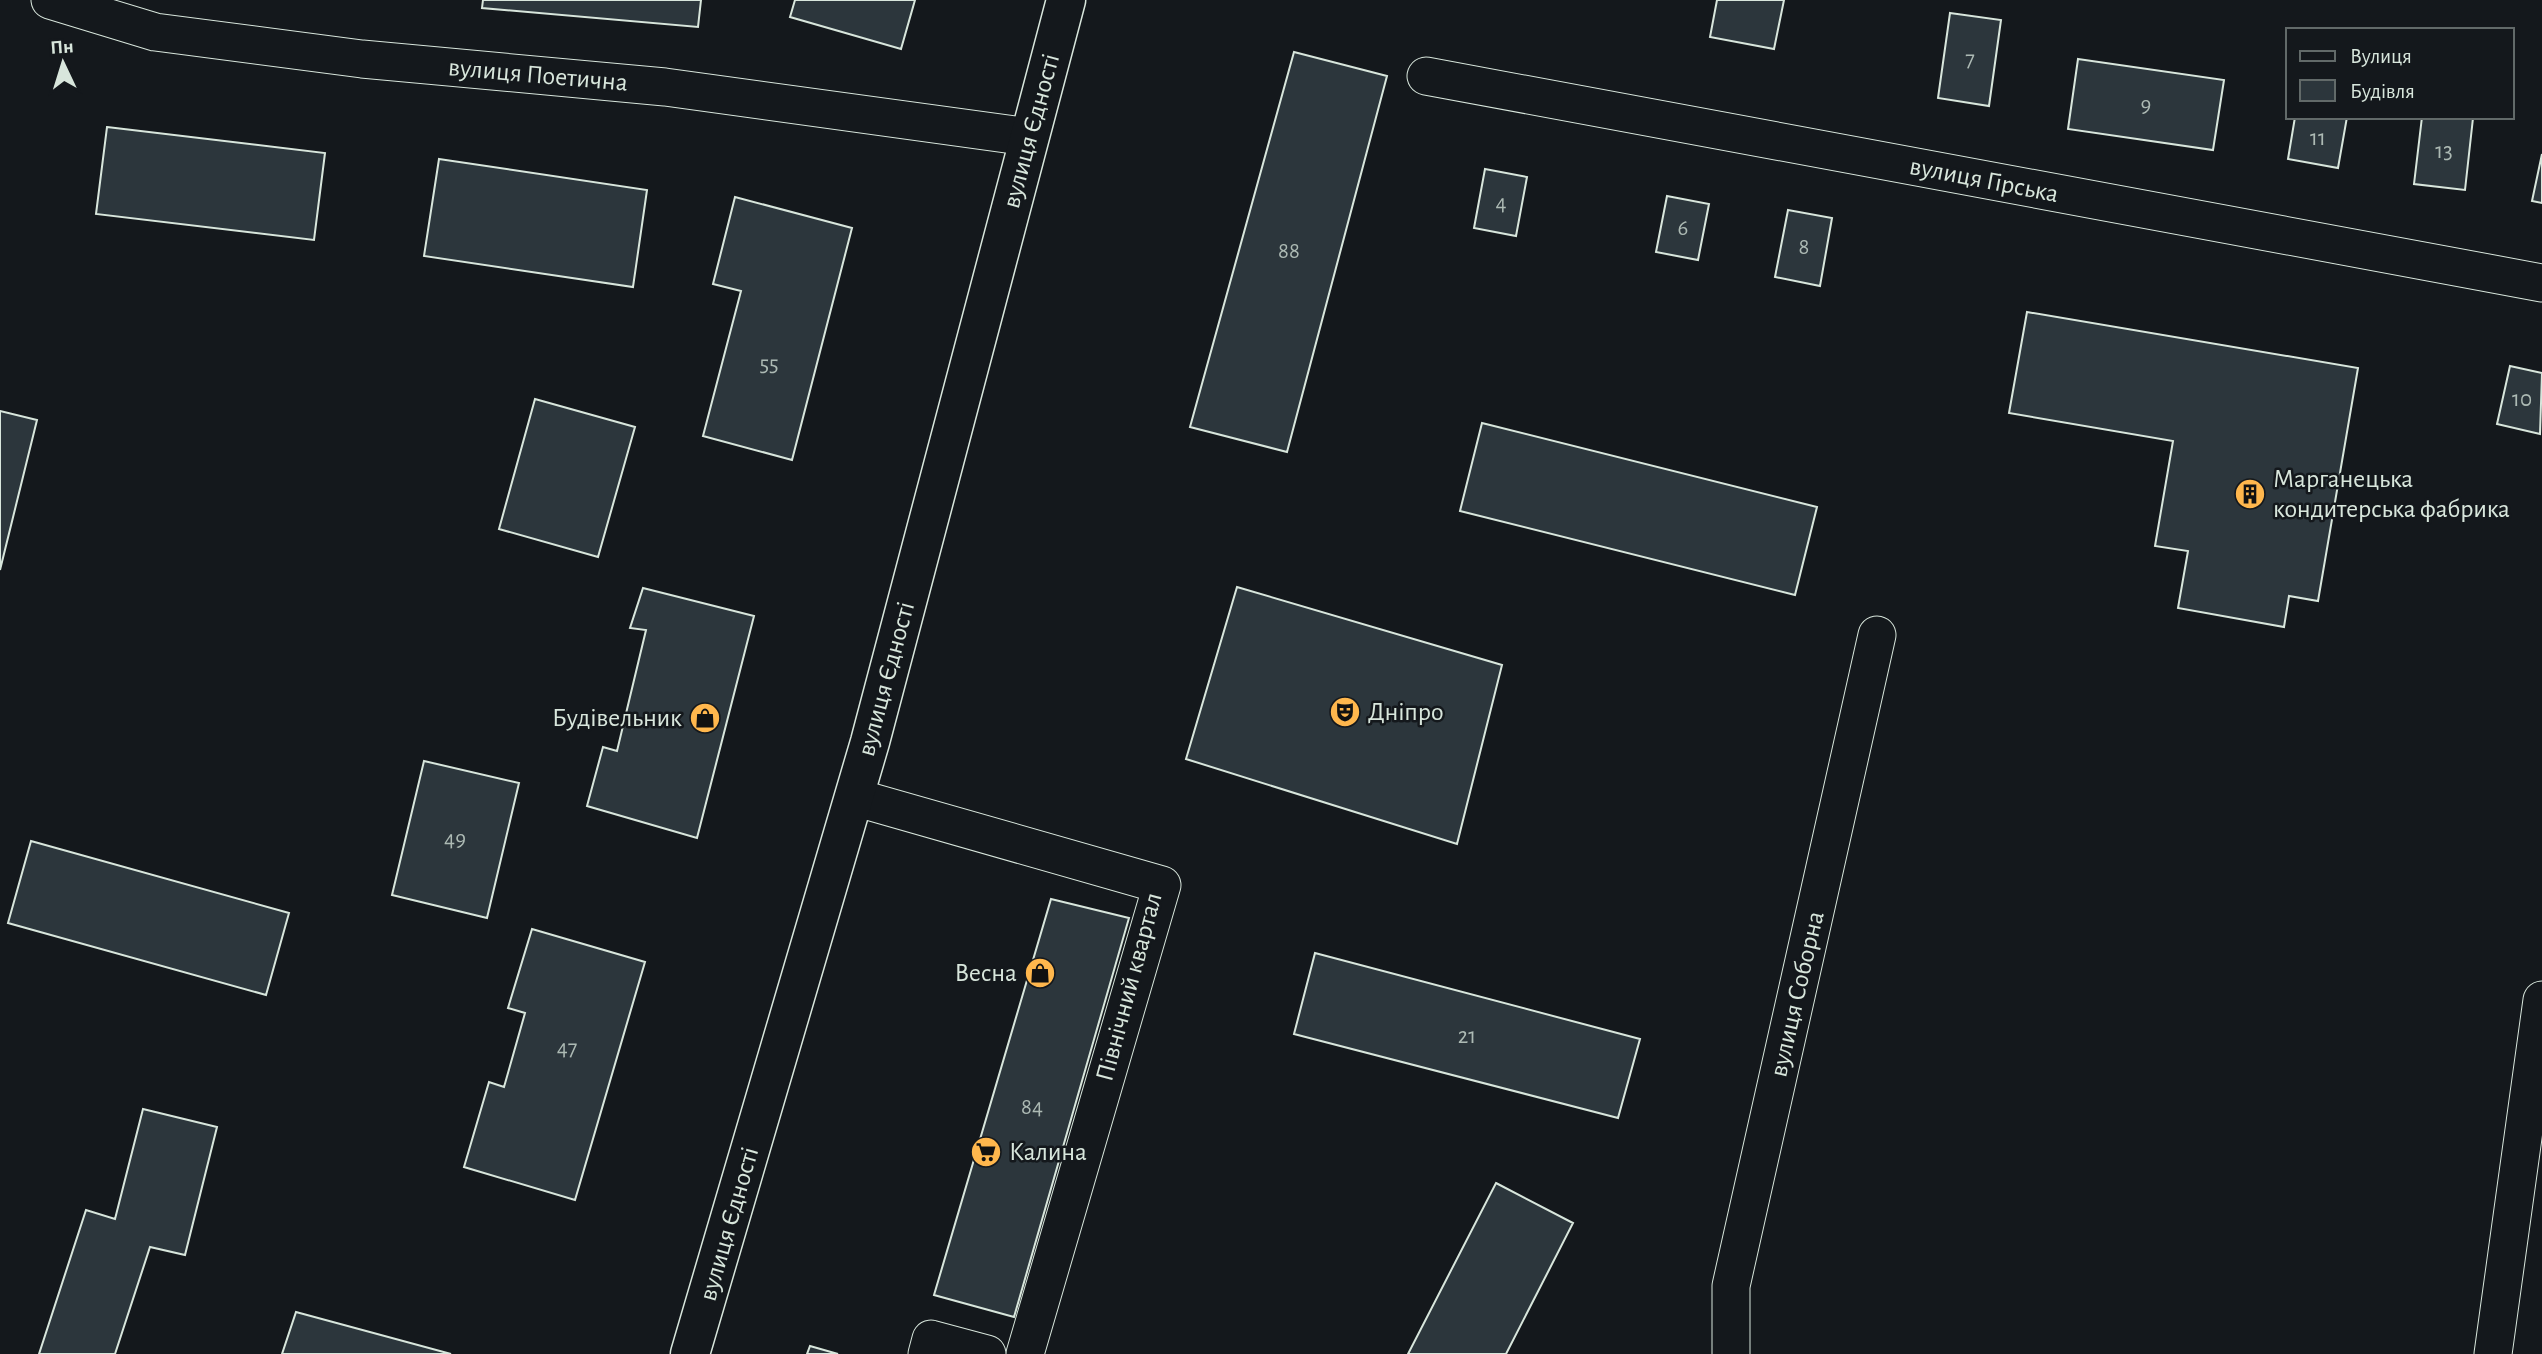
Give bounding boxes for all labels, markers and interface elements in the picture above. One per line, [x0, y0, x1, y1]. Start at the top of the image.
north arrow [28, 28, 98, 98]
legend [2286, 28, 2514, 119]
text: Пн [50, 37, 74, 58]
text: Вулиця [2350, 46, 2412, 67]
house number: 7 [1965, 48, 1975, 71]
street label: вулиця Єдності [998, 51, 1064, 211]
street label: вулиця Поетична [447, 54, 629, 96]
text: Будівля [2350, 81, 2415, 102]
house number: 9 [2141, 94, 2151, 117]
house number: 11 [2310, 127, 2326, 150]
house number: 13 [2435, 140, 2453, 163]
street label: вулиця Гірська [1907, 153, 2061, 207]
house number: 4 [1495, 192, 1507, 215]
house number: 6 [1678, 217, 1688, 240]
house number: 8 [1799, 236, 1809, 259]
house number: 88 [1278, 240, 1300, 263]
house number: 55 [759, 353, 779, 376]
house number: 10 [2512, 388, 2532, 411]
place label: Марганецька кондитерська фабрика [2273, 466, 2510, 522]
building icon: Марганецька кондитерська фабрика [2233, 477, 2267, 511]
street label: вулиця Єдності [853, 599, 919, 759]
theatre icon: Дніпро [1328, 695, 1362, 729]
place label: Дніпро [1368, 699, 1444, 725]
shop icon: Будівельник [688, 701, 722, 735]
place label: Будівельник [552, 705, 682, 731]
house number: 49 [444, 828, 466, 851]
street label: Північний квартал [1091, 890, 1167, 1084]
street label: вулиця Соборна [1765, 909, 1829, 1079]
shop icon: Весна [1023, 956, 1057, 990]
place label: Весна [955, 960, 1017, 986]
house number: 21 [1458, 1025, 1476, 1048]
house number: 47 [557, 1037, 577, 1060]
house number: 84 [1021, 1096, 1043, 1119]
supermarket icon: Калина [969, 1135, 1003, 1169]
place label: Калина [1009, 1139, 1087, 1165]
street label: вулиця Єдності [695, 1144, 763, 1304]

